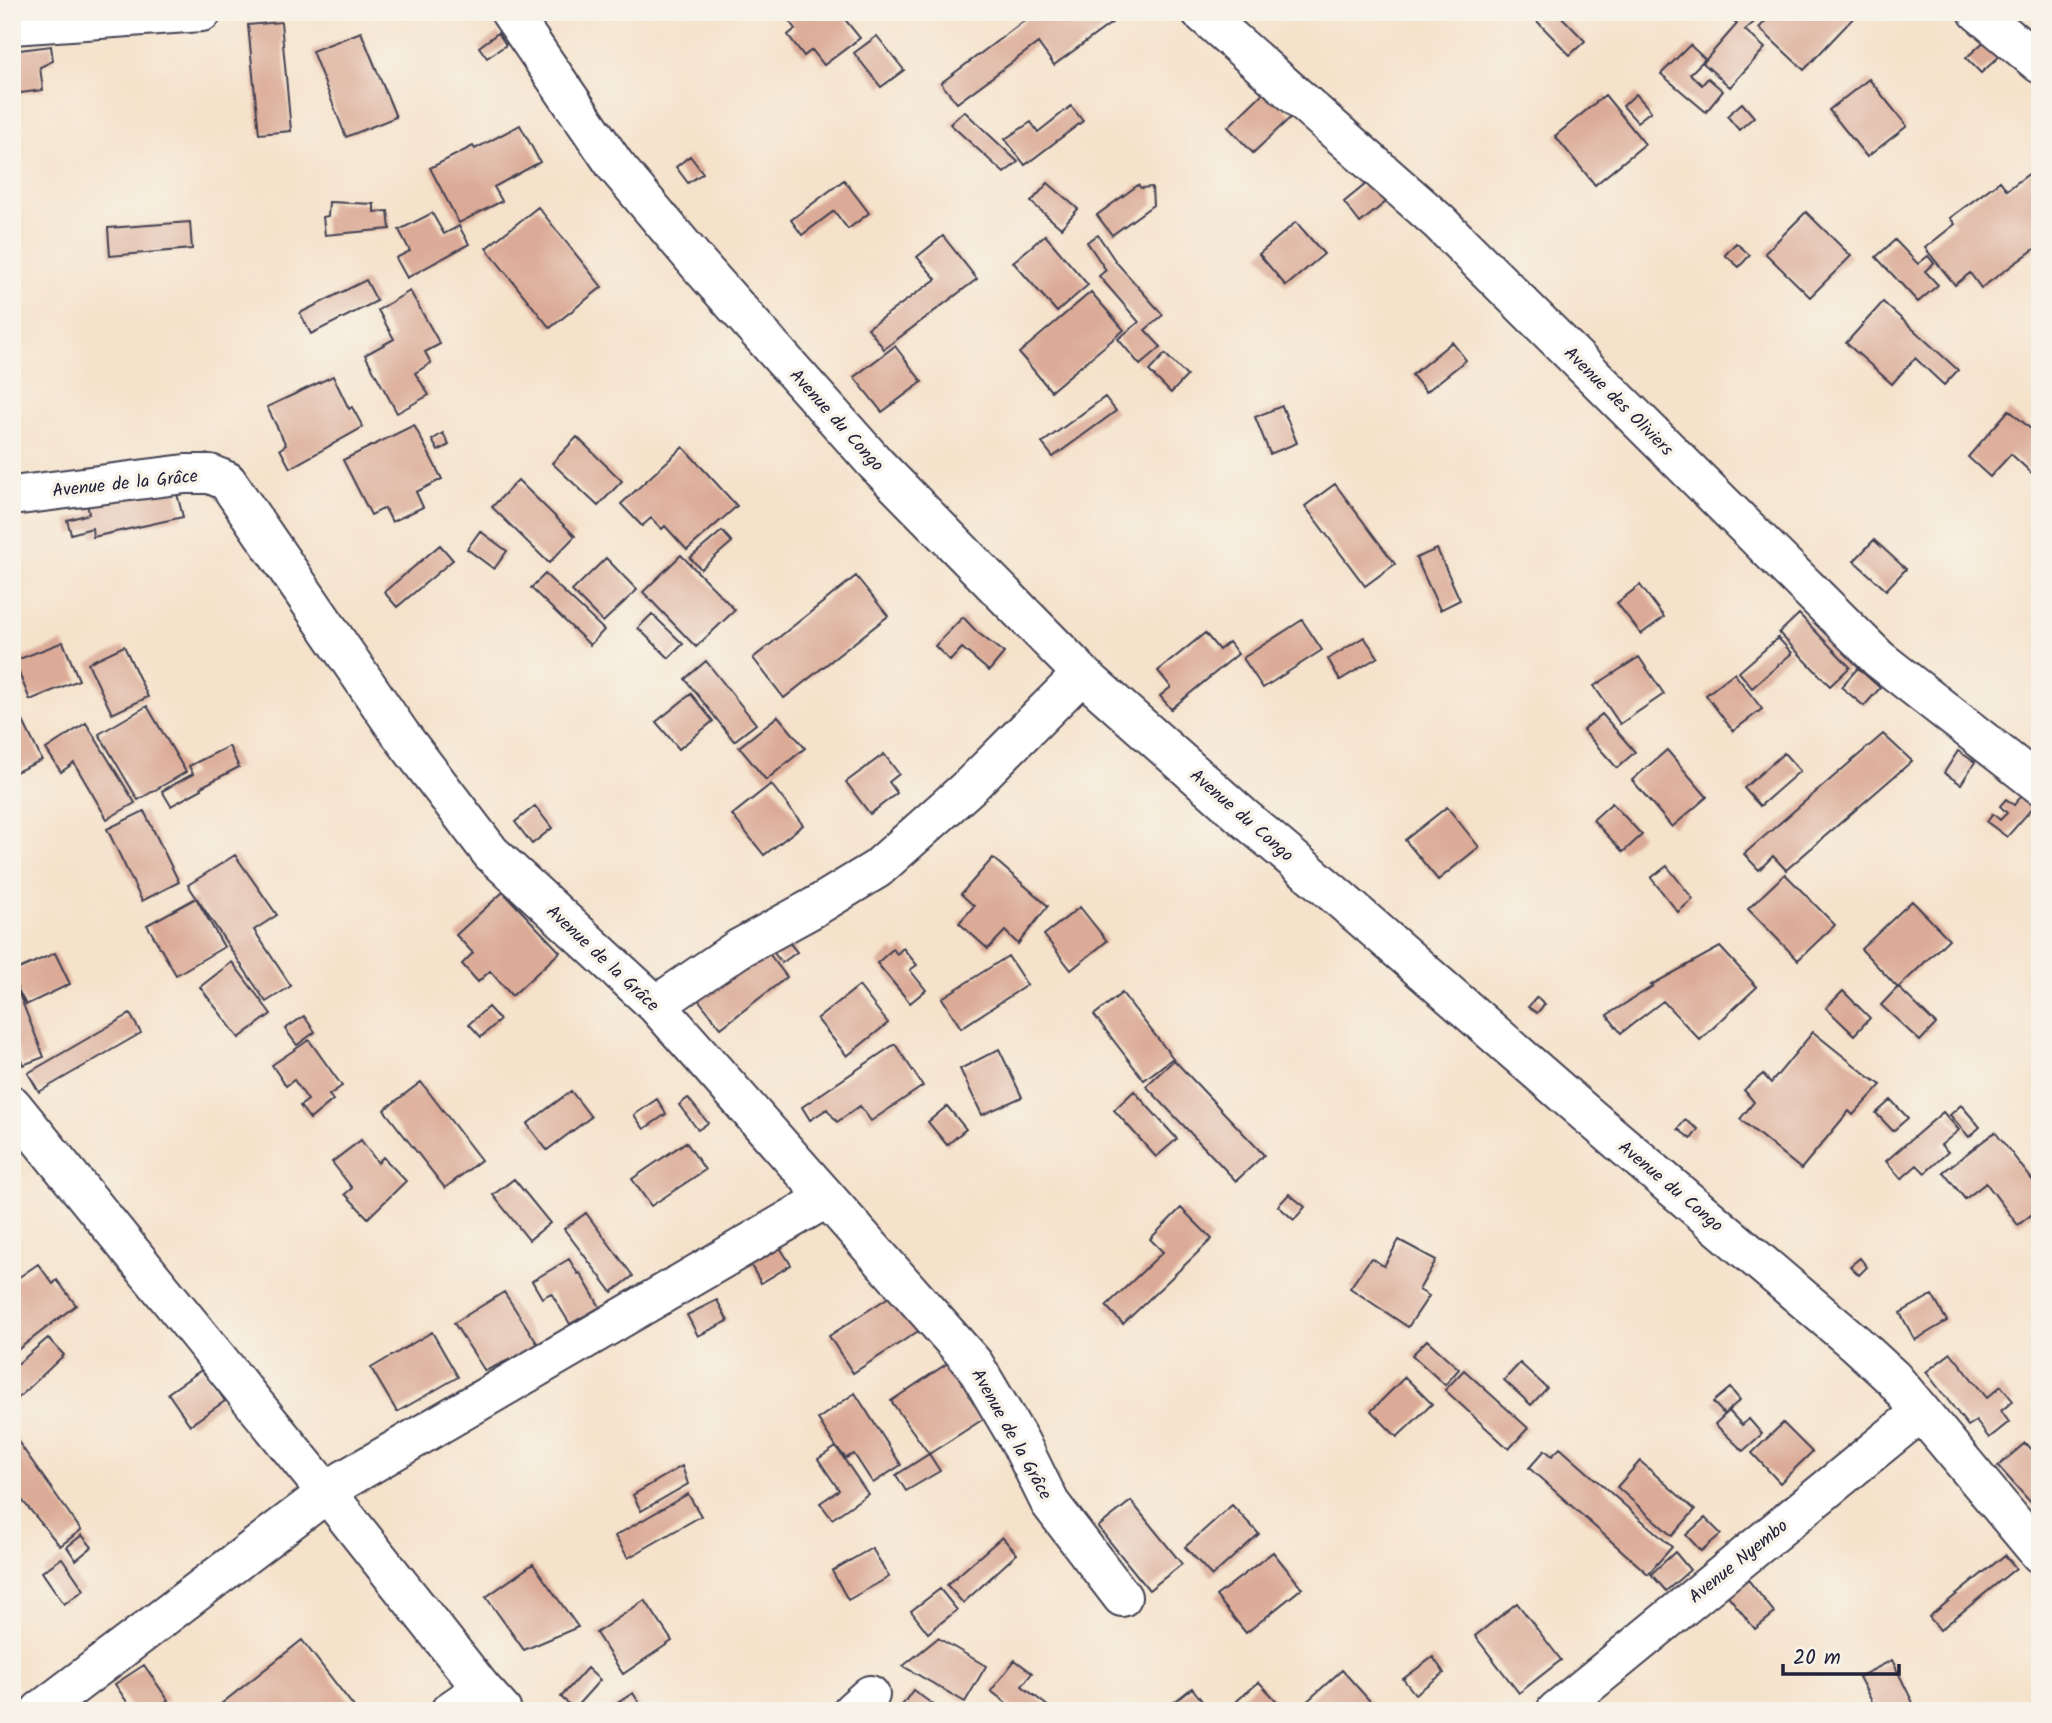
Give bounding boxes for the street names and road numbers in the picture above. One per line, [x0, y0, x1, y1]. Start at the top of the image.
street label: Avenue des Oliviers [1556, 340, 1680, 464]
street label: Avenue du Congo [782, 363, 890, 479]
street label: Avenue de la Grâce [51, 462, 199, 507]
street label: Avenue du Congo [1182, 762, 1300, 870]
street label: Avenue de la Grâce [539, 899, 665, 1020]
street label: Avenue du Congo [1611, 1134, 1729, 1240]
street label: Avenue de la Grâce [963, 1364, 1059, 1506]
street label: Avenue Nyembo [1683, 1513, 1795, 1611]

